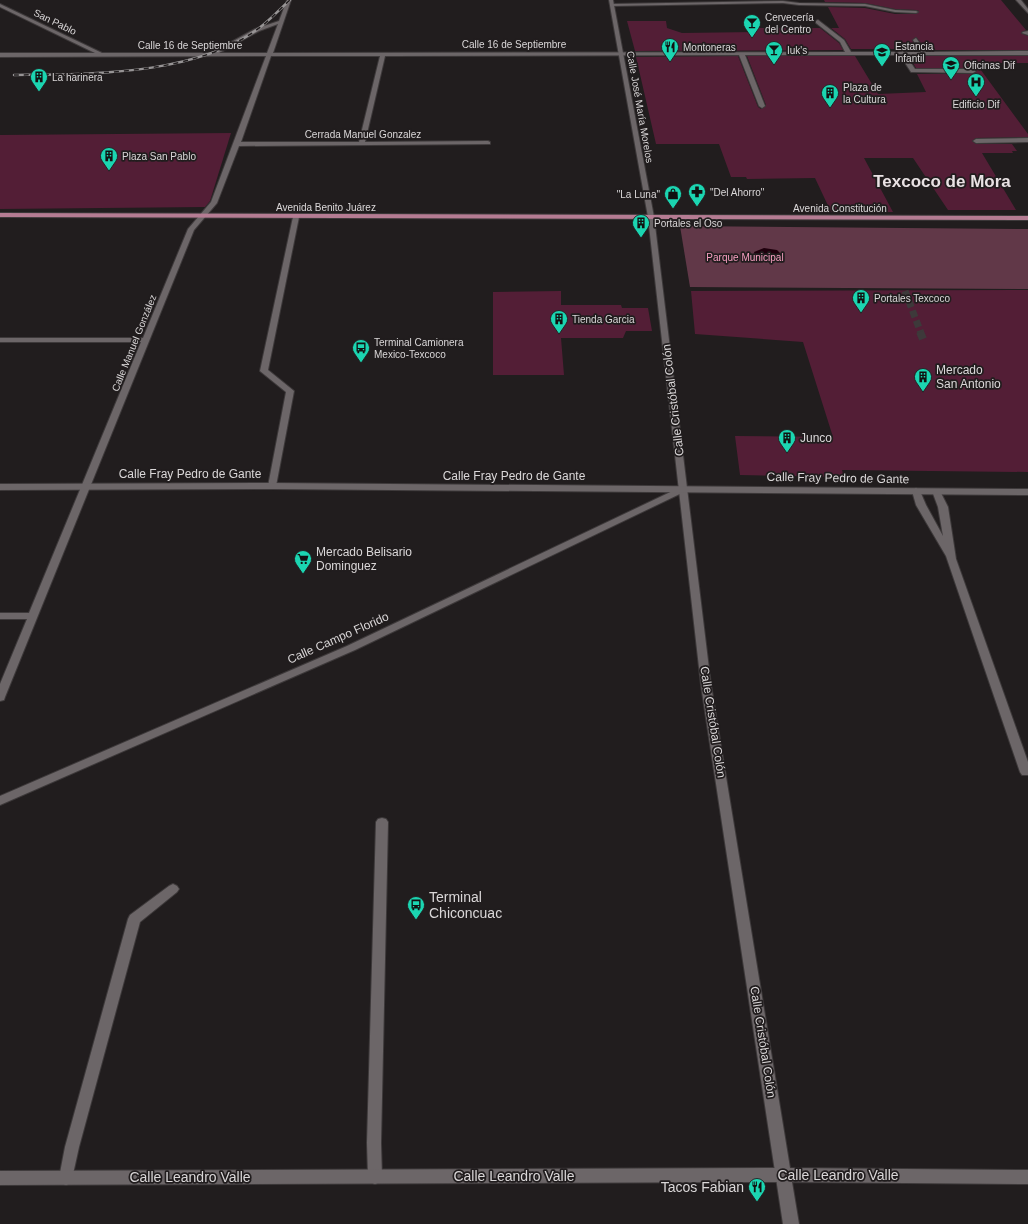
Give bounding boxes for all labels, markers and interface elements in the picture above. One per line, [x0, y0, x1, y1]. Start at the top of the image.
street label: San Pablo [32, 7, 79, 37]
place label: Cervecería del Centro [765, 12, 814, 35]
bar icon: Cervecería del Centro [742, 13, 762, 38]
restaurant icon: Montoneras [660, 37, 680, 62]
street label: Calle 16 de Septiembre [462, 39, 567, 50]
street label: Calle 16 de Septiembre [138, 40, 243, 51]
bar icon: Iuk's [764, 40, 784, 65]
place label: Estancia Infantil [895, 41, 934, 64]
place label: Montoneras [683, 42, 736, 53]
school or university icon: Estancia Infantil [872, 42, 892, 67]
place label: Iuk's [787, 45, 807, 56]
street label: Calle José María Morelos [625, 50, 655, 164]
school or university icon: Oficinas Dif [941, 55, 961, 80]
place label: Oficinas Dif [964, 60, 1015, 71]
building icon: La harinera [29, 67, 49, 92]
place label: La harinera [52, 72, 103, 83]
hospital icon: Edificio Dif [966, 72, 986, 97]
place label: Plaza de la Cultura [843, 82, 886, 105]
building icon: Plaza de la Cultura [820, 83, 840, 108]
place label: Edificio Dif [952, 99, 1000, 110]
street label: Cerrada Manuel Gonzalez [305, 129, 421, 140]
building icon: Plaza San Pablo [99, 146, 119, 171]
place label: Plaza San Pablo [122, 151, 196, 162]
district label: Texcoco de Mora [873, 172, 1011, 191]
pharmacy icon: "Del Ahorro" [687, 182, 707, 207]
shop icon: "La Luna" [663, 184, 683, 209]
place label: "Del Ahorro" [710, 187, 765, 198]
place label: "La Luna" [617, 189, 660, 200]
street label: Avenida Benito Juárez [276, 202, 376, 213]
street label: Avenida Constitución [793, 203, 887, 214]
building icon: Portales el Oso [631, 213, 651, 238]
place label: Portales el Oso [654, 218, 723, 229]
park label: Parque Municipal [706, 252, 784, 263]
building icon: Portales Texcoco [851, 288, 871, 313]
street label: Calle Manuel González [110, 293, 158, 393]
place label: Portales Texcoco [874, 293, 950, 304]
building icon: Tienda Garcia [549, 309, 569, 334]
place label: Tienda Garcia [572, 314, 635, 325]
place label: Terminal Camionera Mexico-Texcoco [374, 337, 464, 360]
bus stop icon: Terminal Camionera Mexico-Texcoco [351, 338, 371, 363]
street label: Calle Cristóbal Colón [659, 343, 687, 457]
place label: Mercado San Antonio [936, 363, 1001, 391]
building icon: Mercado San Antonio [913, 367, 933, 392]
building icon: Junco [777, 428, 797, 453]
place label: Junco [800, 431, 832, 445]
street label: Calle Fray Pedro de Gante [119, 467, 262, 481]
street label: Calle Fray Pedro de Gante [443, 469, 586, 483]
street label: Calle Fray Pedro de Gante [767, 470, 910, 486]
place label: Mercado Belisario Dominguez [316, 545, 412, 573]
supermarket icon: Mercado Belisario Dominguez [293, 549, 313, 574]
street label: Calle Campo Florido [285, 609, 391, 667]
street label: Calle Cristóbal Colón [697, 665, 729, 779]
place label: Terminal Chiconcuac [429, 889, 502, 921]
bus stop icon: Terminal Chiconcuac [406, 895, 426, 920]
street label: Calle Cristóbal Colón [747, 985, 779, 1099]
street label: Calle Leandro Valle [777, 1167, 899, 1183]
street label: Calle Leandro Valle [453, 1168, 575, 1184]
street label: Calle Leandro Valle [129, 1169, 251, 1185]
restaurant icon: Tacos Fabian [747, 1177, 767, 1202]
place label: Tacos Fabian [661, 1179, 744, 1195]

